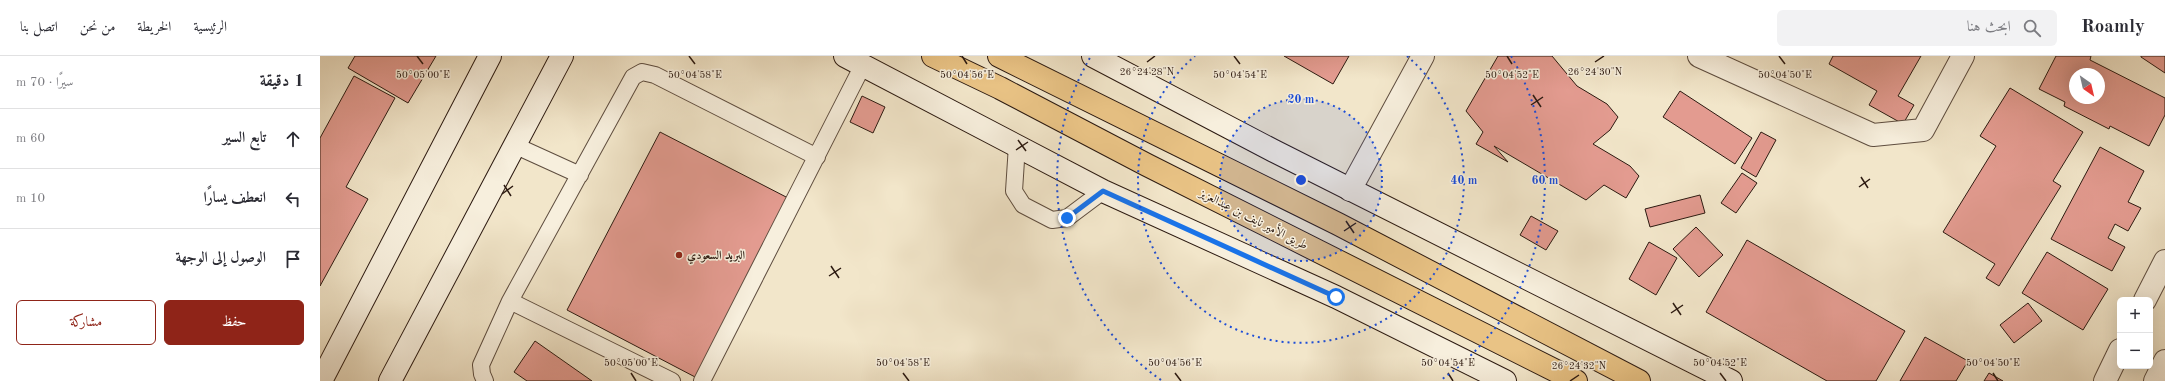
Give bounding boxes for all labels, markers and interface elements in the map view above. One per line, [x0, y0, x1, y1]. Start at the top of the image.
search box [1777, 10, 2057, 46]
icon: search [2021, 17, 2043, 39]
text: Roamly [2081, 18, 2145, 37]
text: اتصل بنا [20, 20, 58, 34]
text: من نحن [80, 20, 115, 34]
text: الخريطة [137, 20, 171, 34]
text: الرئيسية [193, 20, 227, 34]
text: ابحث هنا [1967, 20, 2011, 35]
text: 26°24'28"N [1120, 67, 1175, 77]
text: 26°24'30"N [1568, 67, 1623, 77]
north arrow [2069, 68, 2105, 104]
text: 50°05'00"E [396, 70, 450, 80]
text: 50°04'58"E [668, 70, 722, 80]
text: 50°04'56"E [940, 70, 994, 80]
text: 50°04'54"E [1213, 70, 1267, 80]
text: 50°04'52"E [1485, 70, 1539, 80]
text: 50°04'50"E [1758, 70, 1812, 80]
text: 1 دقيقة [260, 73, 304, 90]
text: سيرًا · 70 m [16, 76, 73, 89]
text: 20 m [1288, 94, 1315, 106]
icon: ahead [282, 128, 304, 150]
text: تابع السير [223, 131, 266, 146]
text: 60 m [16, 132, 45, 145]
centre of rings [1294, 173, 1308, 187]
text: 40 m [1451, 175, 1478, 187]
text: 60 m [1532, 175, 1559, 187]
street label: طريق الأمير نايف بن عبدالعزيز [1195, 183, 1311, 253]
icon: left [282, 188, 304, 210]
text: انعطف يسارًا [204, 191, 266, 206]
text: 10 m [16, 192, 45, 205]
route end [1058, 209, 1076, 227]
icon: arrive [282, 248, 304, 270]
place label: البريد السعودي [687, 249, 745, 265]
marker: البريد السعودي [674, 250, 684, 260]
text: الوصول إلى الوجهة [175, 251, 266, 266]
route start [1327, 288, 1345, 306]
map controls [2117, 297, 2153, 369]
button: + [2117, 297, 2153, 333]
button: مشاركة [16, 300, 156, 345]
button: حفظ [164, 300, 304, 345]
button: − [2117, 333, 2153, 369]
text: 50°05'00"E [604, 358, 658, 368]
text: 50°04'58"E [876, 358, 930, 368]
text: 50°04'56"E [1148, 358, 1202, 368]
text: 50°04'54"E [1421, 358, 1475, 368]
text: 50°04'52"E [1693, 358, 1747, 368]
text: 50°04'50"E [1966, 358, 2020, 368]
text: 26°24'32"N [1552, 361, 1607, 371]

